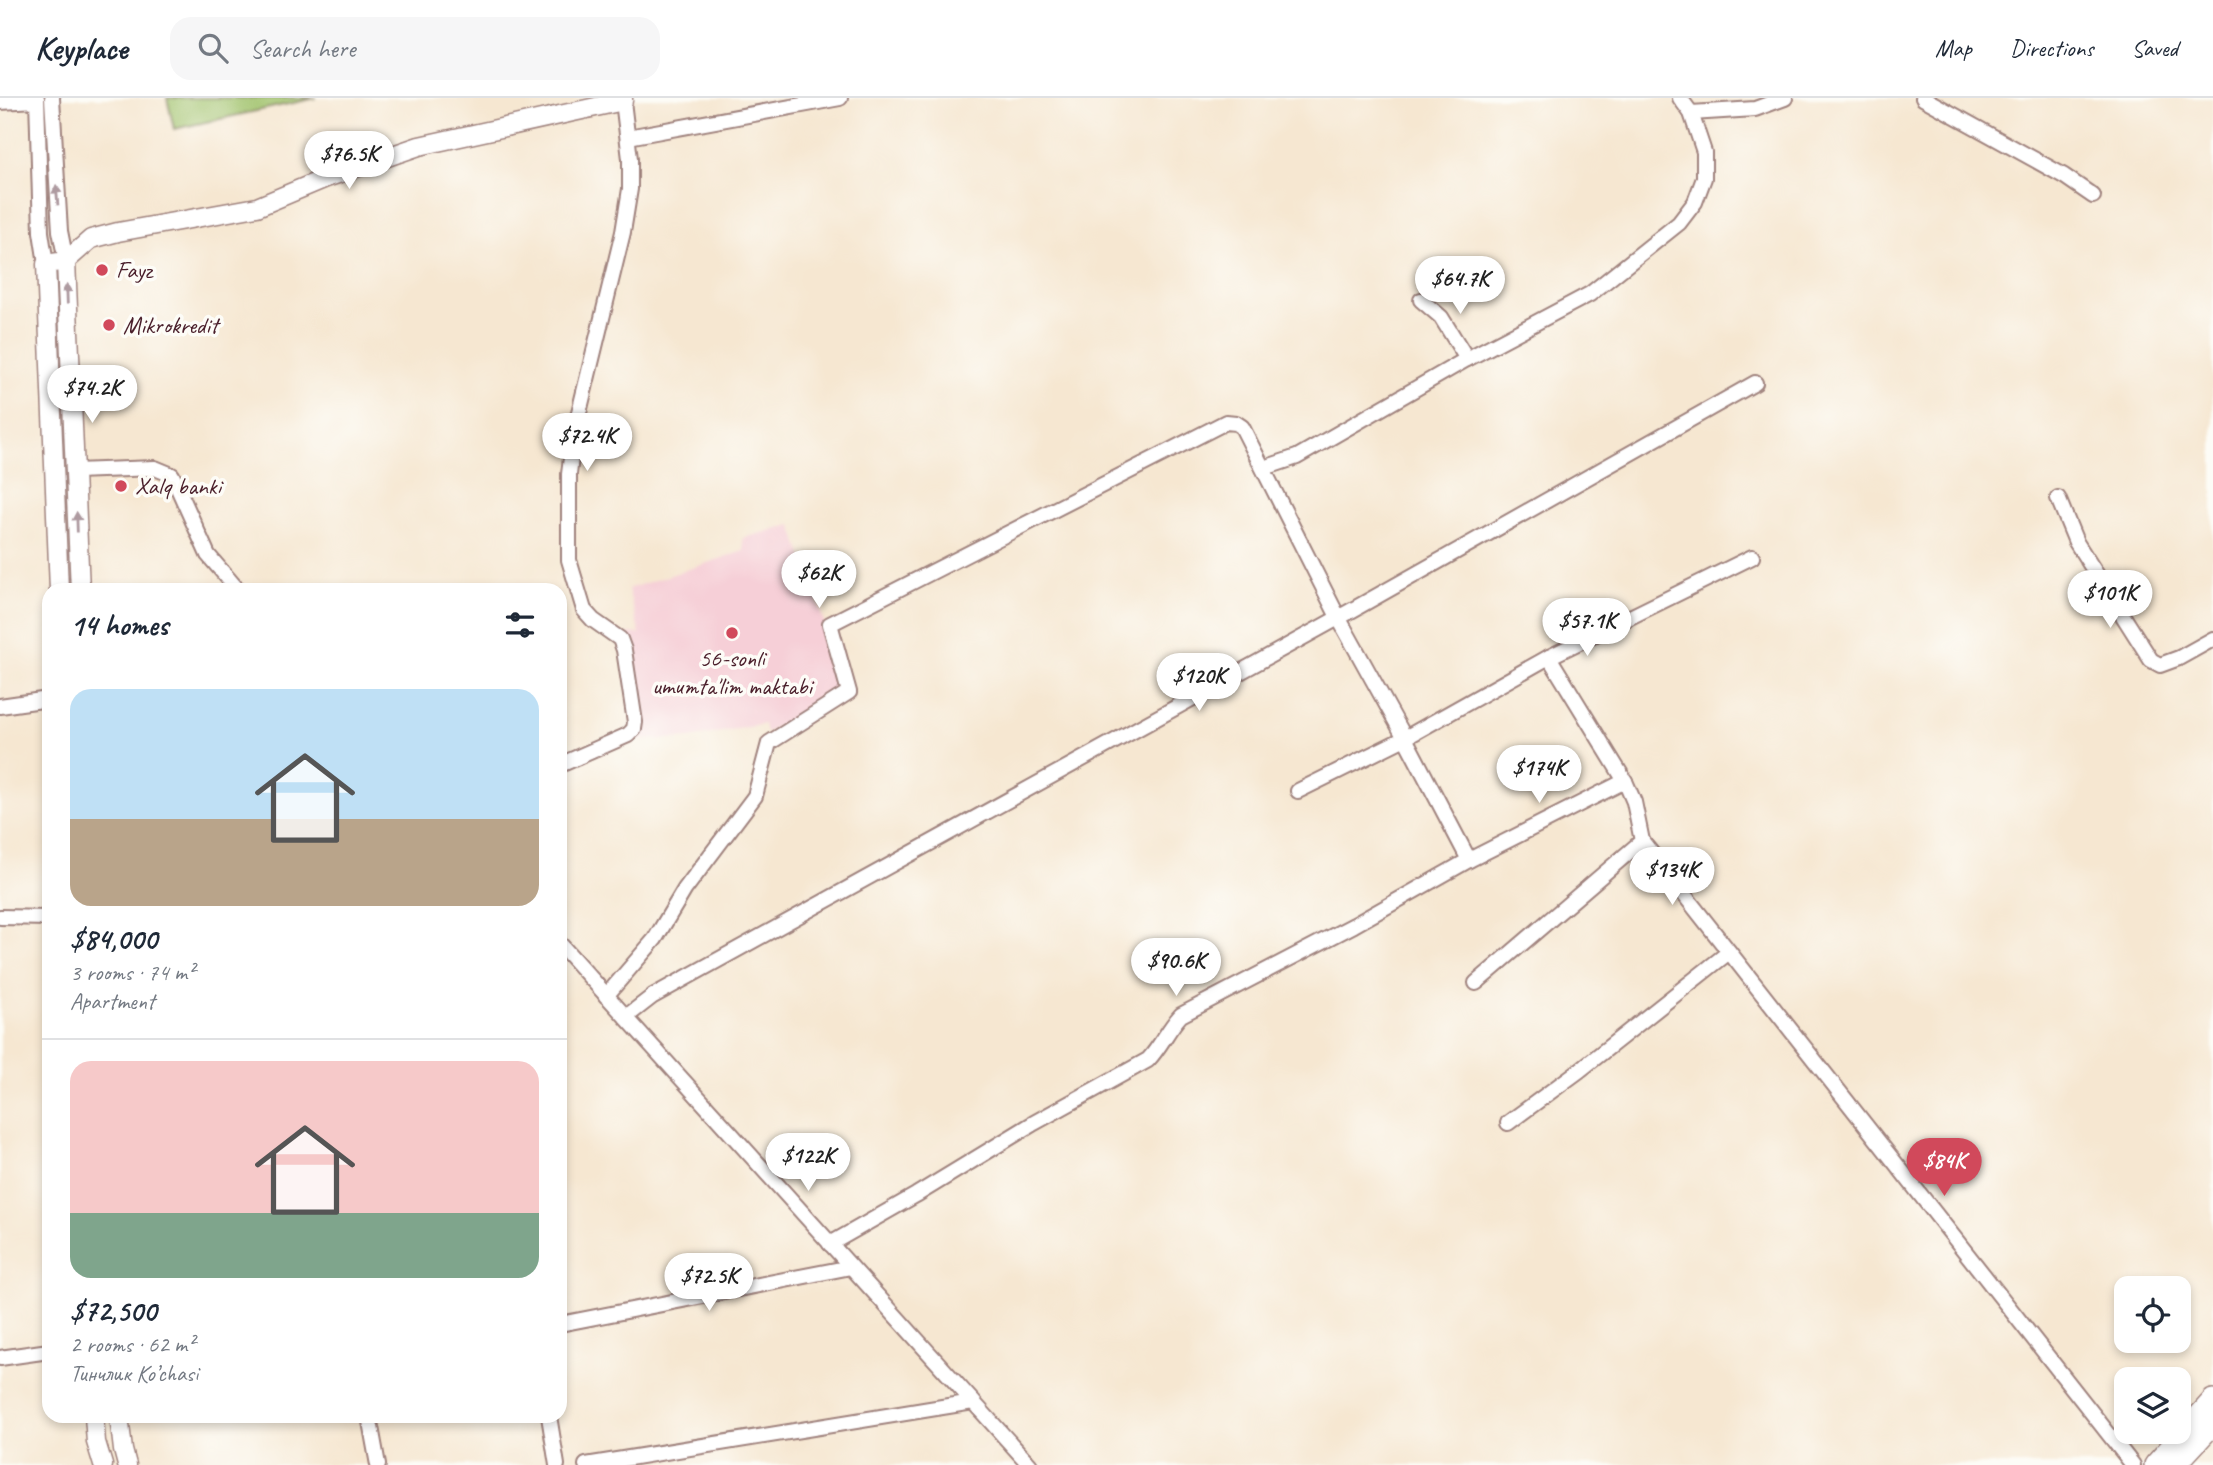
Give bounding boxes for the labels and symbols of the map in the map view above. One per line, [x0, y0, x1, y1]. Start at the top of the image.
pin: $76.5K [292, 132, 406, 191]
one-way arrow [51, 184, 62, 206]
place label: Fayz [116, 255, 154, 285]
pin: $64.7K [1403, 256, 1517, 316]
marker: Fayz [94, 262, 110, 278]
one-way arrow [62, 283, 73, 305]
place label: Mikrokredit [123, 310, 221, 340]
marker: Mikrokredit [101, 317, 117, 333]
pin: $74.2K [35, 366, 149, 425]
pin: $72.4K [530, 414, 644, 473]
place label: Xalq banki [135, 471, 225, 501]
marker: Xalq banki [113, 478, 129, 494]
one-way arrow [71, 510, 82, 532]
pin: $62K [778, 550, 860, 610]
pin: $101K [2061, 570, 2159, 630]
pin: $57.1K [1530, 598, 1644, 658]
marker: 56-sonli umumta'lim maktabi [724, 625, 740, 641]
place label: 56-sonli umumta'lim maktabi [652, 643, 815, 701]
pin: $120K [1150, 654, 1248, 713]
pin: $174K [1490, 746, 1588, 805]
pin: $134K [1623, 848, 1721, 907]
pin: $90.6K [1119, 939, 1233, 998]
pin: $122K [759, 1134, 857, 1193]
pin: $84K [1903, 1138, 1985, 1198]
pin: $72.5K [652, 1254, 766, 1313]

